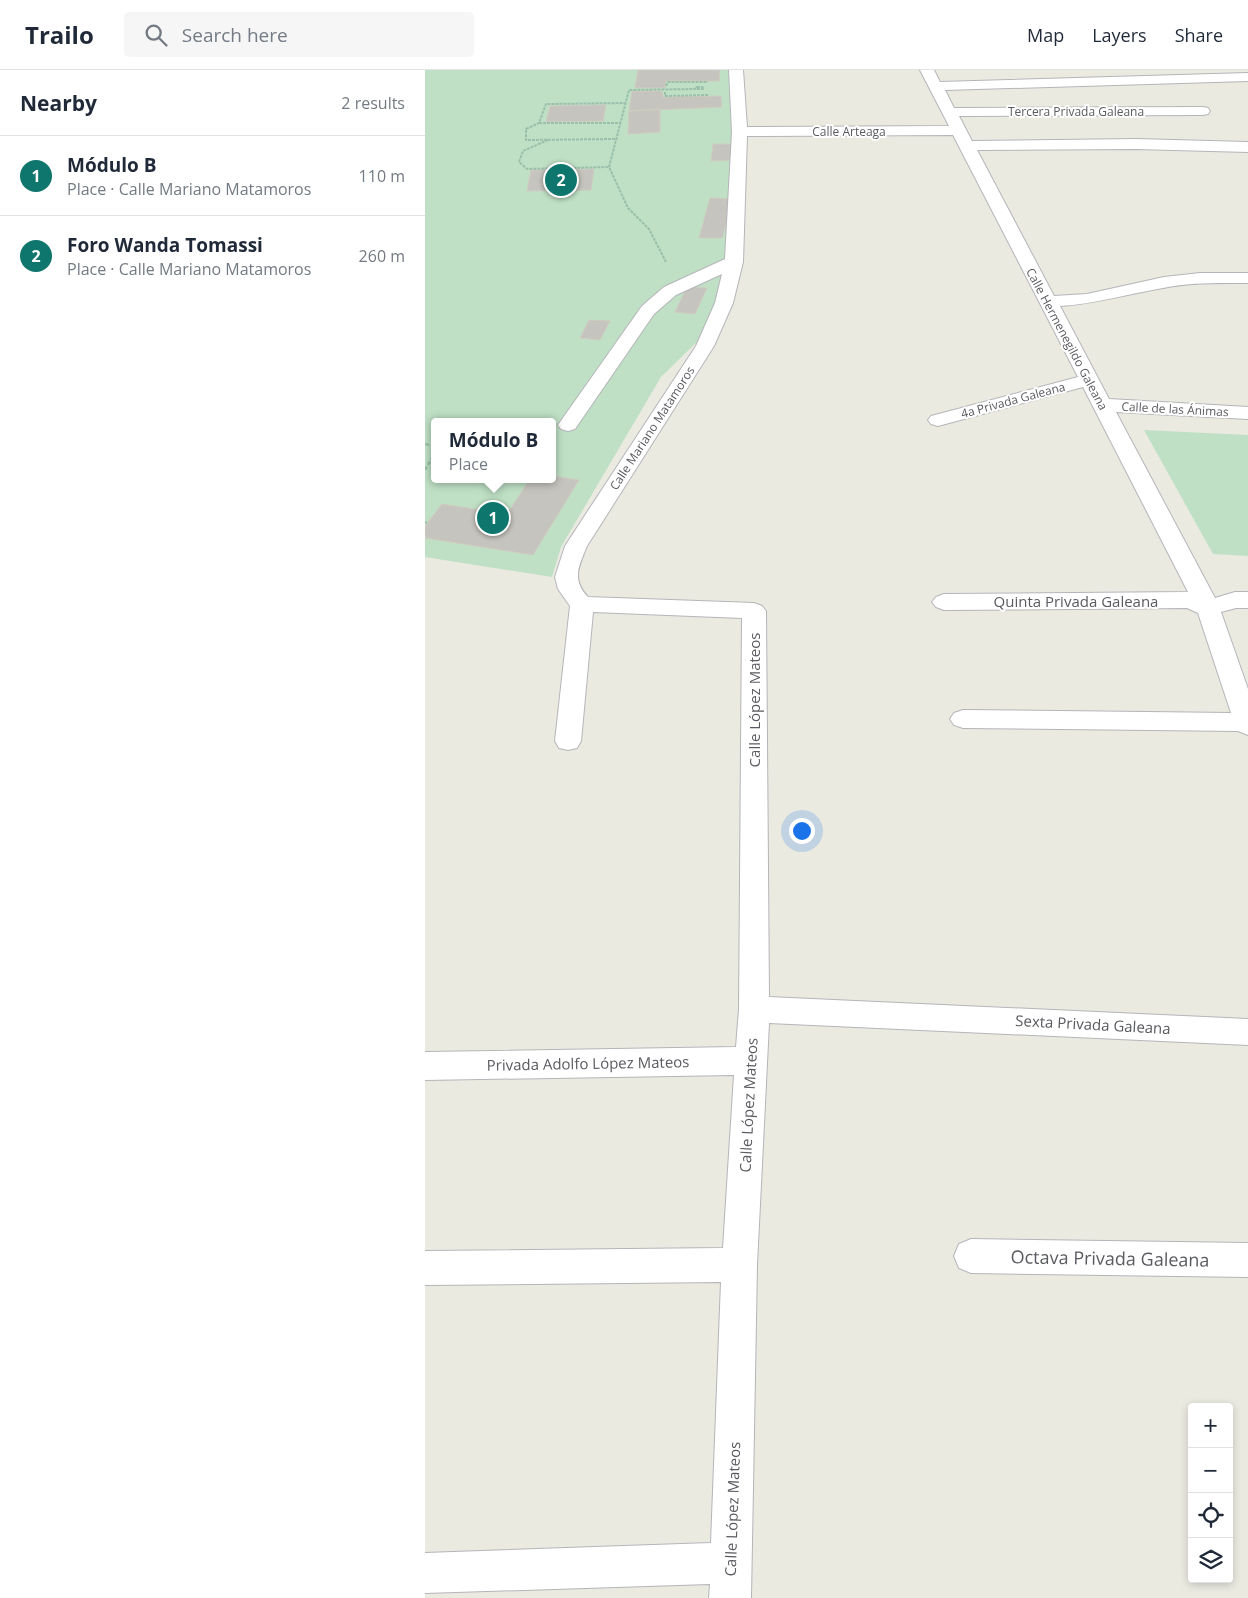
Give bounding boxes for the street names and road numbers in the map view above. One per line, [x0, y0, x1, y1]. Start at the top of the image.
street label: Tercera Privada Galeana [1008, 103, 1144, 120]
street label: Calle Arteaga [812, 123, 886, 140]
street label: Calle Hermenegildo Galeana [1022, 265, 1112, 413]
street label: Calle Mariano Matamoros [606, 363, 699, 493]
street label: 4a Privada Galeana [959, 378, 1067, 422]
street label: Calle de las Ánimas [1121, 398, 1229, 420]
street label: Quinta Privada Galeana [994, 591, 1158, 611]
street label: Calle López Mateos [744, 633, 764, 767]
street label: Sexta Privada Galeana [1015, 1010, 1171, 1038]
street label: Calle López Mateos [734, 1037, 762, 1173]
street label: Privada Adolfo López Mateos [486, 1051, 690, 1075]
street label: Octava Privada Galeana [1010, 1244, 1210, 1272]
street label: Calle López Mateos [720, 1441, 744, 1577]

